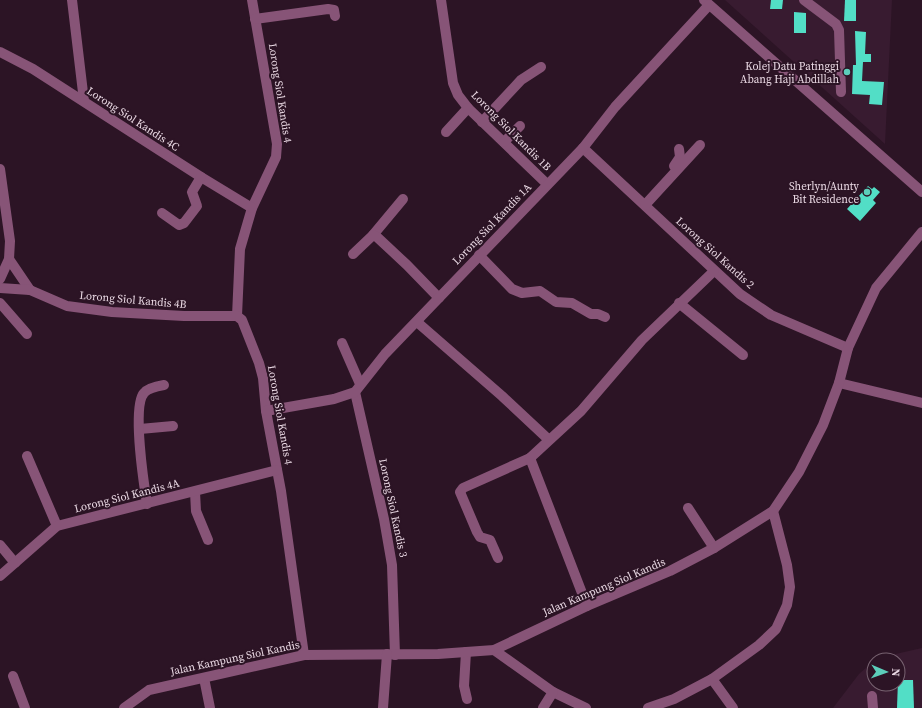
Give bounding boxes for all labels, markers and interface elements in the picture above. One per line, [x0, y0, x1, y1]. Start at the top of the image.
street label: Lorong Siol Kandis 4 [265, 42, 295, 144]
place label: Kolej Datu Patinggi Abang Haji Abdillah [740, 59, 839, 87]
marker: Kolej Datu Patinggi Abang Haji Abdillah [842, 67, 852, 77]
street label: Lorong Siol Kandis 4C [84, 83, 182, 155]
street label: Lorong Siol Kandis 1B [468, 88, 554, 174]
street label: Lorong Siol Kandis 1A [449, 179, 535, 268]
place label: Sherlyn/Aunty Bit Residence [789, 179, 859, 207]
marker: Sherlyn/Aunty Bit Residence [862, 187, 872, 197]
street label: Lorong Siol Kandis 2 [673, 214, 758, 293]
street label: Lorong Siol Kandis 4B [79, 288, 187, 312]
street label: Lorong Siol Kandis 4 [264, 364, 296, 466]
street label: Lorong Siol Kandis 3 [375, 457, 411, 559]
street label: Lorong Siol Kandis 4A [73, 476, 182, 516]
street label: Jalan Kampung Siol Kandis [539, 554, 668, 620]
street label: Jalan Kampung Siol Kandis [168, 637, 301, 679]
north arrow [866, 652, 906, 692]
text: N [888, 668, 903, 677]

